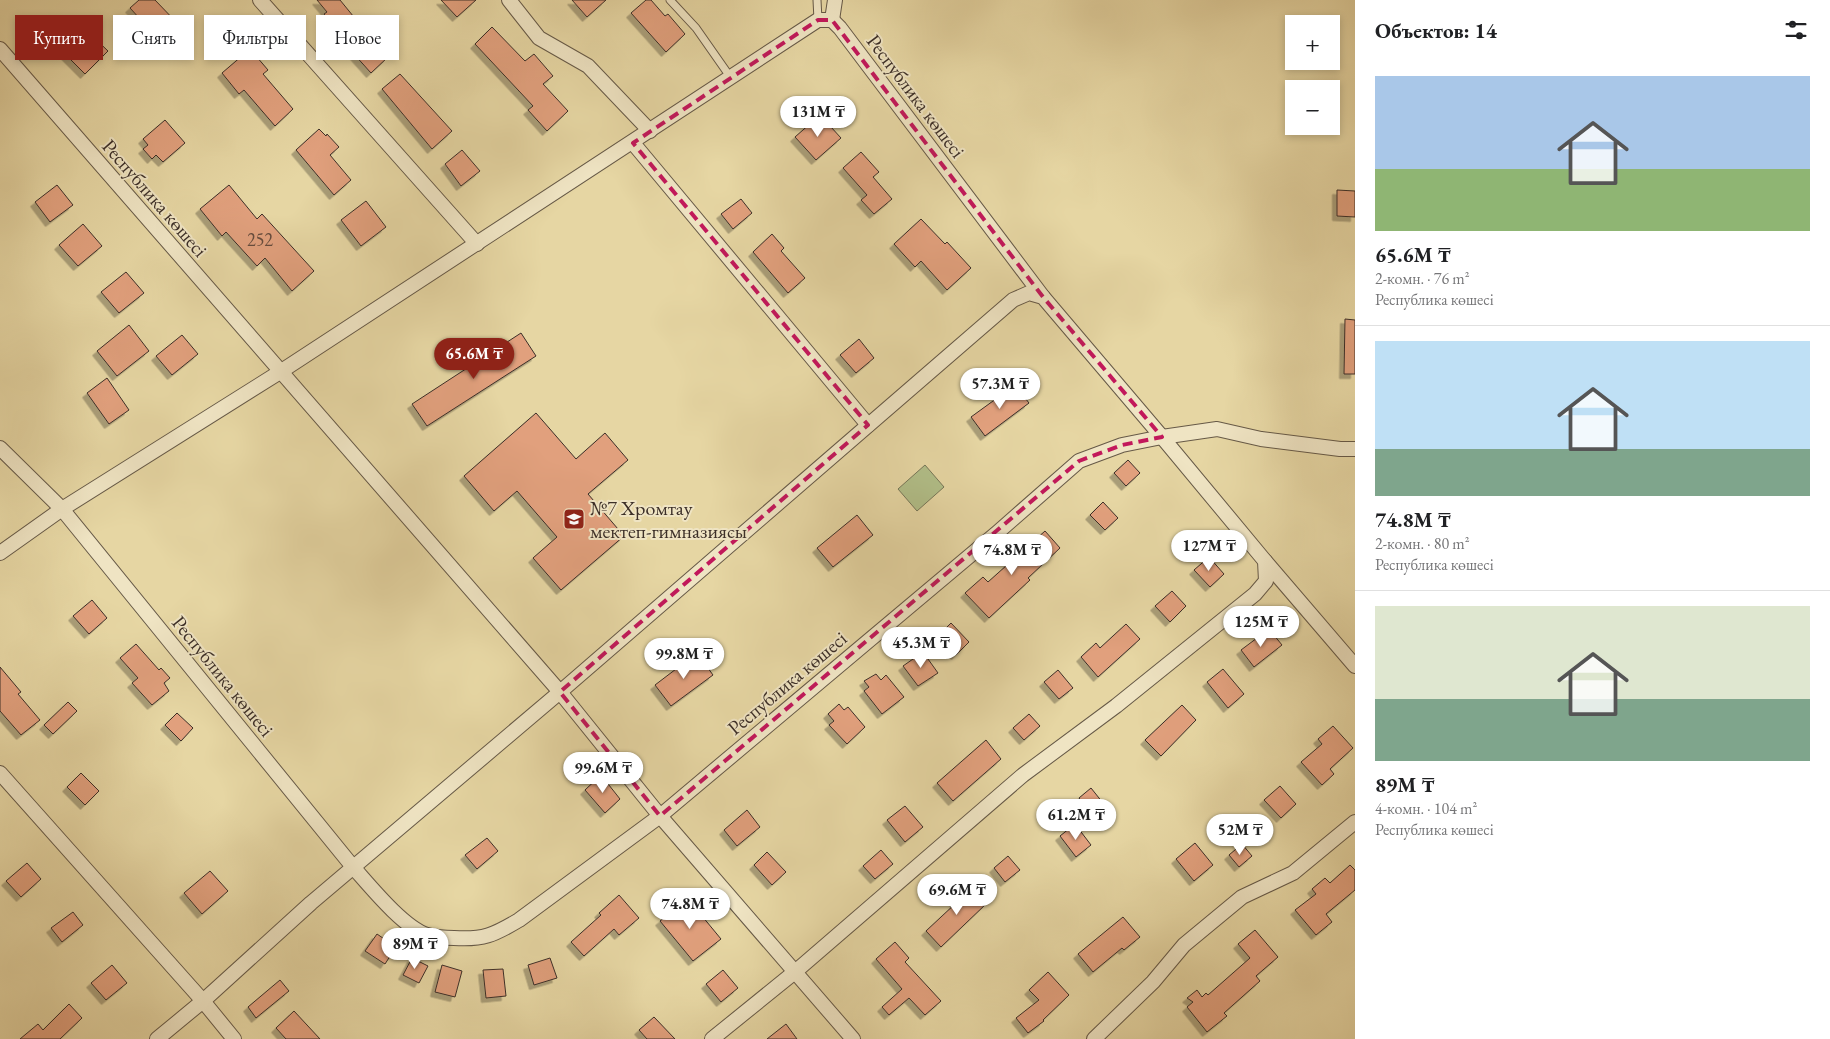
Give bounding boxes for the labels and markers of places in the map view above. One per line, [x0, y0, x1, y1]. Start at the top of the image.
pin: 131M ₸ [777, 96, 859, 138]
pin: 65.6M ₸ [428, 338, 520, 380]
pin: 57.3M ₸ [954, 368, 1046, 410]
place label: №7 Хромтау мектеп-гимназиясы [590, 495, 747, 544]
school or university icon: №7 Хромтау мектеп-гимназиясы [562, 507, 586, 531]
pin: 127M ₸ [1168, 530, 1250, 572]
pin: 74.8M ₸ [966, 534, 1058, 576]
pin: 125M ₸ [1220, 606, 1302, 648]
pin: 45.3M ₸ [875, 626, 967, 669]
pin: 99.8M ₸ [638, 638, 730, 680]
pin: 99.6M ₸ [557, 752, 649, 794]
pin: 61.2M ₸ [1030, 798, 1122, 841]
pin: 52M ₸ [1205, 814, 1275, 856]
pin: 69.6M ₸ [911, 874, 1003, 916]
pin: 74.8M ₸ [644, 888, 736, 930]
pin: 89M ₸ [380, 928, 450, 970]

